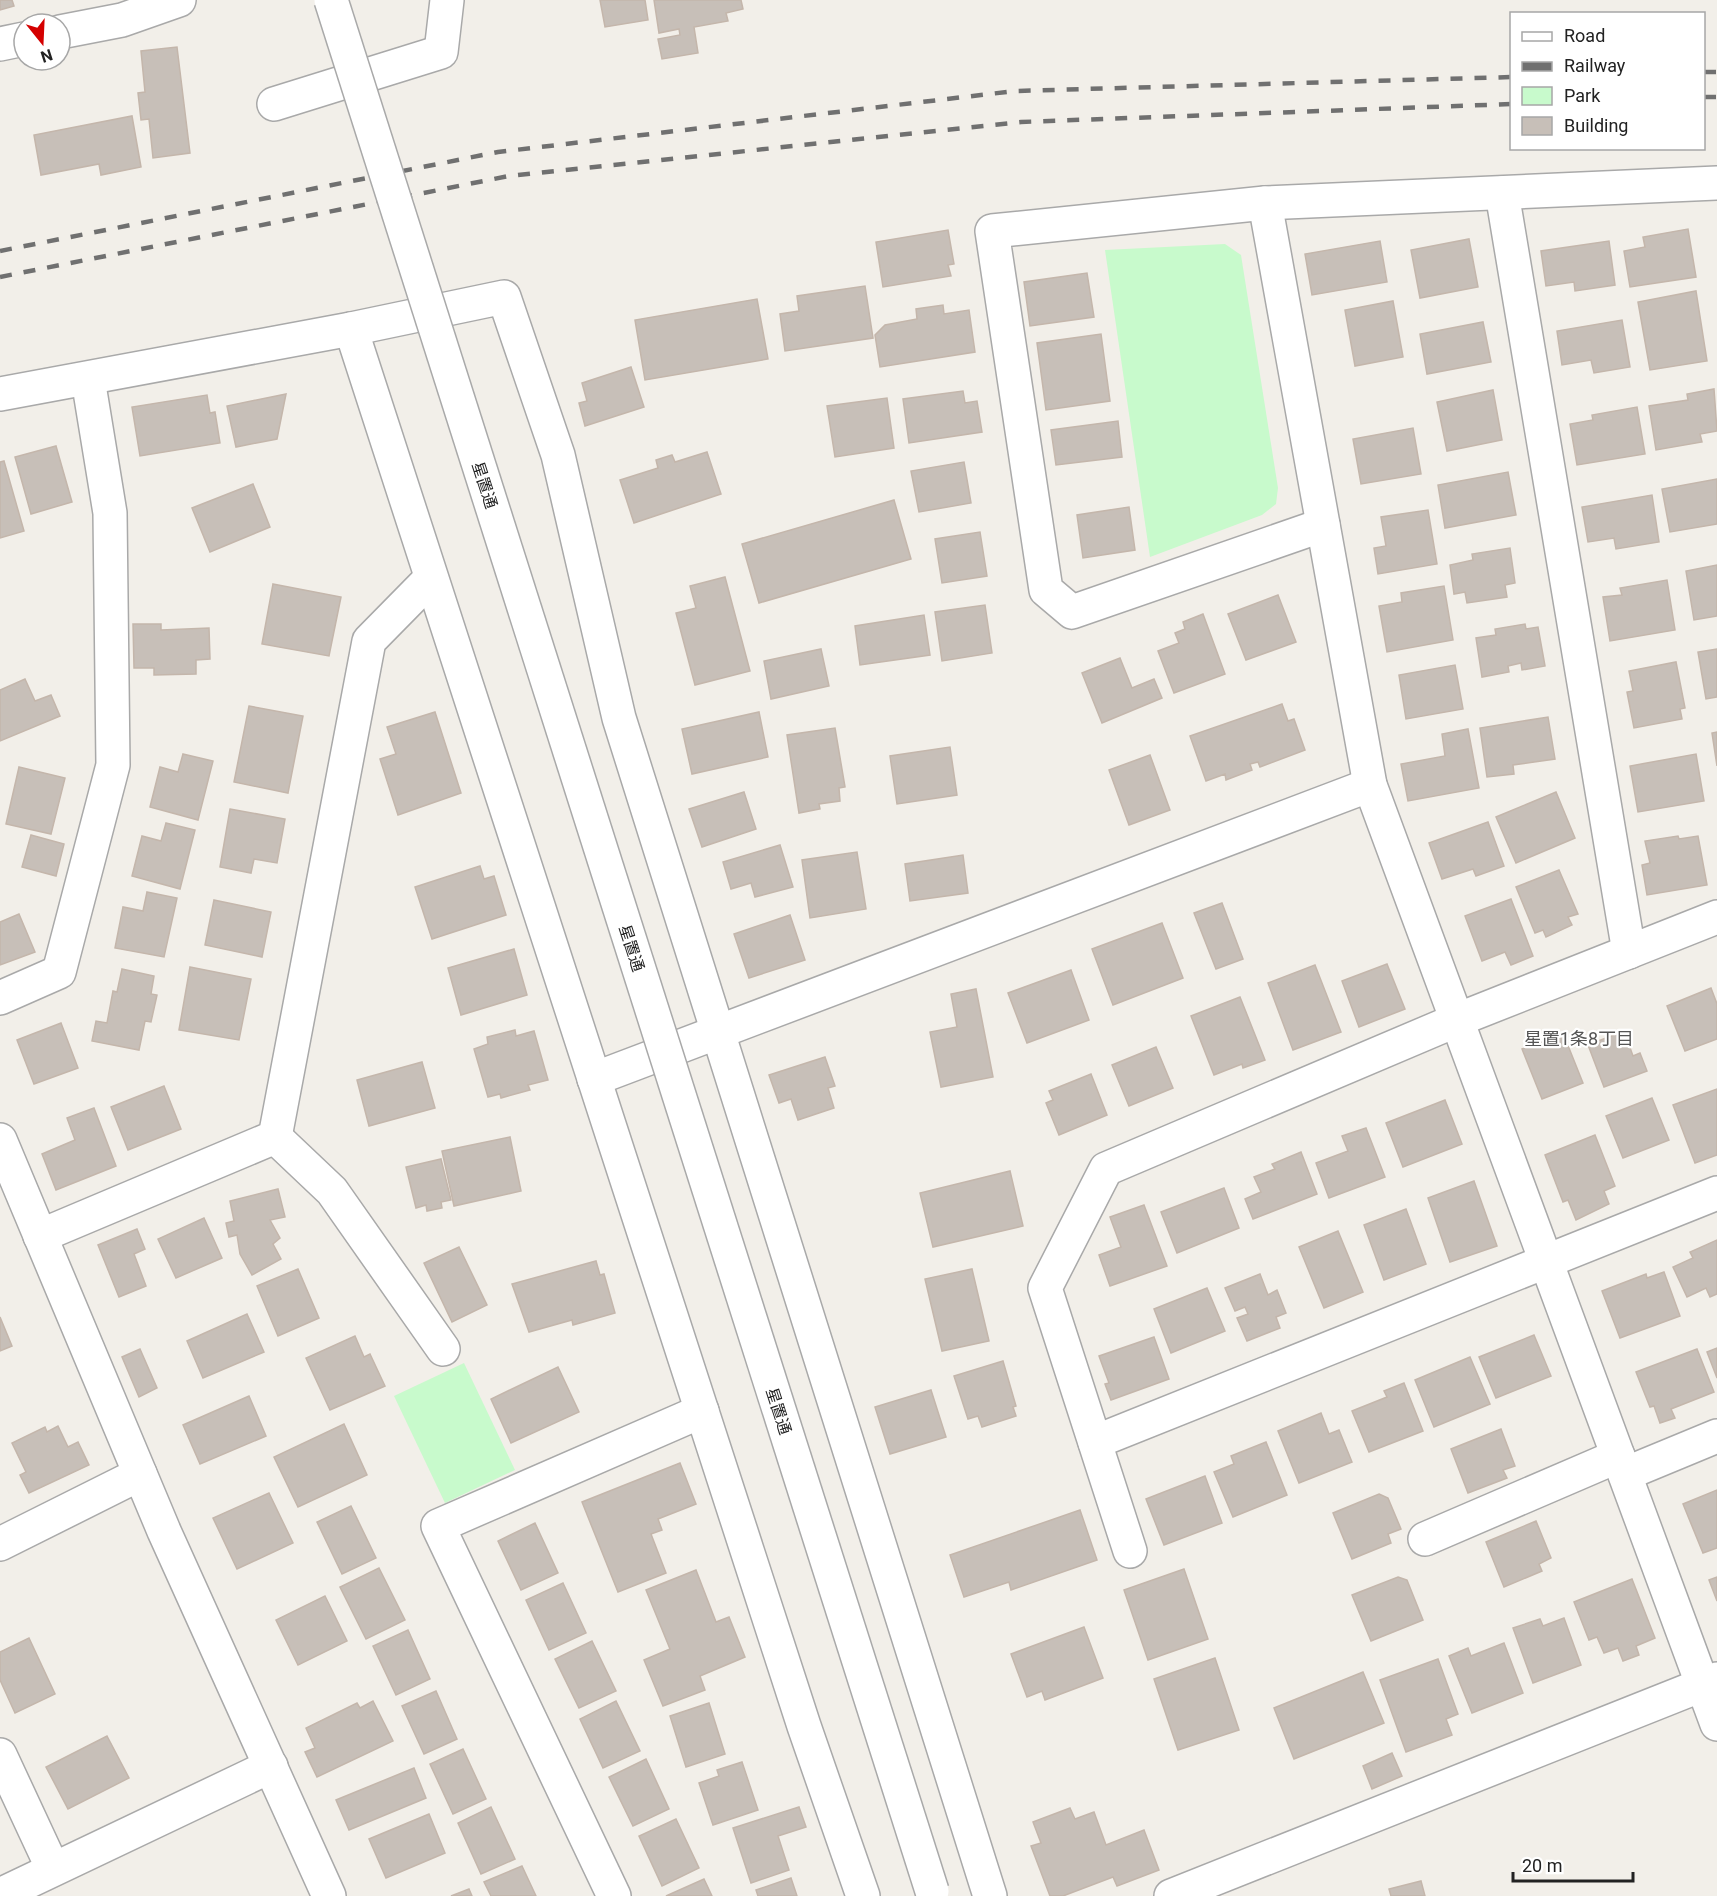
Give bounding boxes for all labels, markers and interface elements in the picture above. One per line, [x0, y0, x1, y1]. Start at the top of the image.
north arrow [12, 12, 72, 72]
legend [1510, 12, 1705, 150]
text: Road [1564, 25, 1605, 46]
text: N [38, 45, 55, 67]
text: Railway [1564, 55, 1626, 76]
text: Park [1564, 85, 1601, 106]
text: Building [1564, 115, 1628, 136]
street label: 星置通 [468, 459, 501, 511]
street label: 星置通 [615, 922, 648, 974]
district label: 星置1条8丁目 [1524, 1028, 1634, 1049]
street label: 星置通 [762, 1385, 795, 1437]
scale bar [1513, 1845, 1633, 1883]
text: 20 m [1522, 1855, 1562, 1876]

